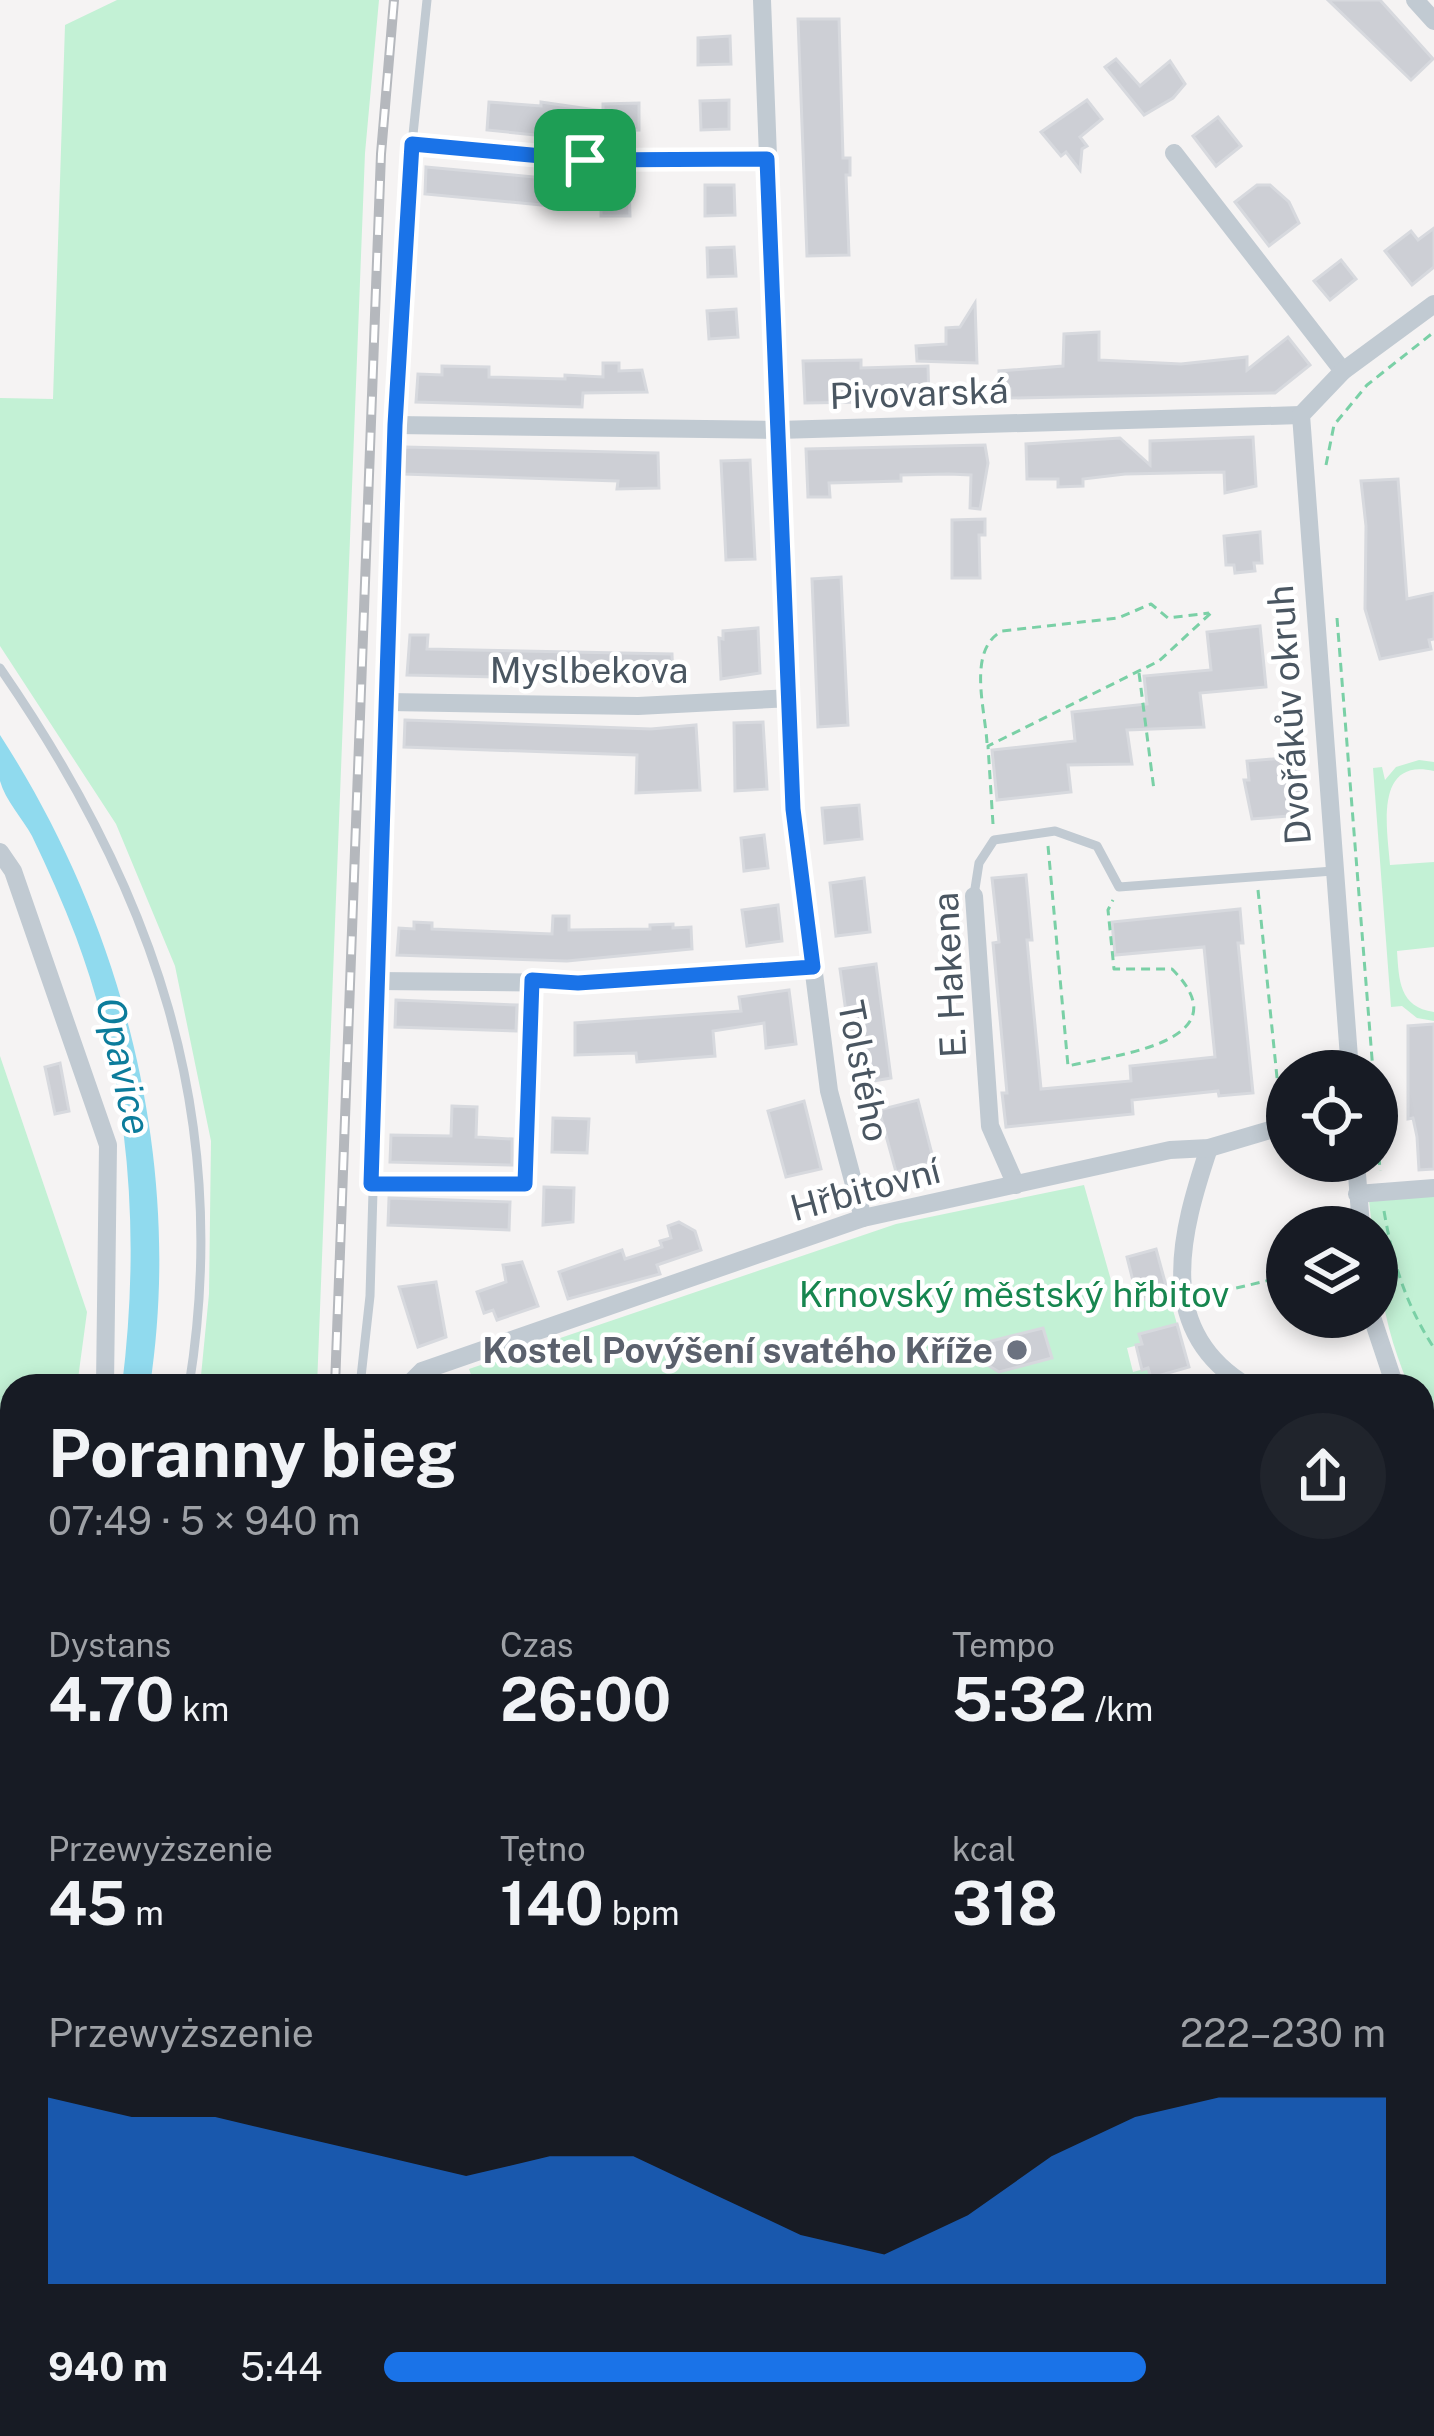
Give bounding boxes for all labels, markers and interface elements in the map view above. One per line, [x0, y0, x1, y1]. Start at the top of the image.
pin [534, 109, 636, 211]
icon: arrive [552, 127, 618, 193]
street label: Pivovarská [829, 369, 1009, 417]
street label: Dvořákův okruh [1259, 584, 1319, 846]
street label: Myslbekova [490, 649, 688, 691]
street label: E. Hakena [924, 891, 974, 1059]
water label: Opavice [87, 993, 161, 1139]
street label: Tolstého [830, 997, 898, 1145]
map controls [1266, 1050, 1398, 1338]
button: locate [1266, 1050, 1398, 1182]
street label: Hřbitovní [786, 1149, 946, 1229]
button: layers [1266, 1206, 1398, 1338]
park label: Krnovský městský hřbitov [799, 1273, 1229, 1315]
place label: Kostel Povýšení svatého Kříže [482, 1329, 993, 1371]
marker: Kostel Povýšení svatého Kříže [1004, 1337, 1030, 1363]
button: share [1260, 1413, 1386, 1539]
text: Poranny bieg [48, 1414, 457, 1492]
text: 07:49 · 5 × 940 m [48, 1498, 361, 1544]
text: Dystans [48, 1626, 171, 1664]
text: Czas [500, 1626, 573, 1664]
text: Tempo [952, 1626, 1055, 1664]
text: 4.70 [48, 1664, 174, 1735]
text: 26:00 [500, 1664, 671, 1735]
text: 5:32 [952, 1664, 1087, 1735]
text: km [174, 1690, 229, 1728]
text: /km [1087, 1690, 1153, 1728]
text: Przewyższenie [48, 1830, 273, 1868]
text: Tętno [500, 1830, 586, 1868]
text: kcal [952, 1830, 1016, 1868]
text: 45 [48, 1868, 127, 1939]
text: 140 [500, 1868, 604, 1939]
text: 318 [952, 1868, 1058, 1939]
text: m [127, 1894, 164, 1932]
text: bpm [604, 1894, 680, 1932]
text: Przewyższenie [48, 2010, 314, 2056]
text: 222–230 m [1180, 2010, 1386, 2056]
text: 940 m [48, 2344, 168, 2390]
text: 5:44 [240, 2344, 323, 2390]

